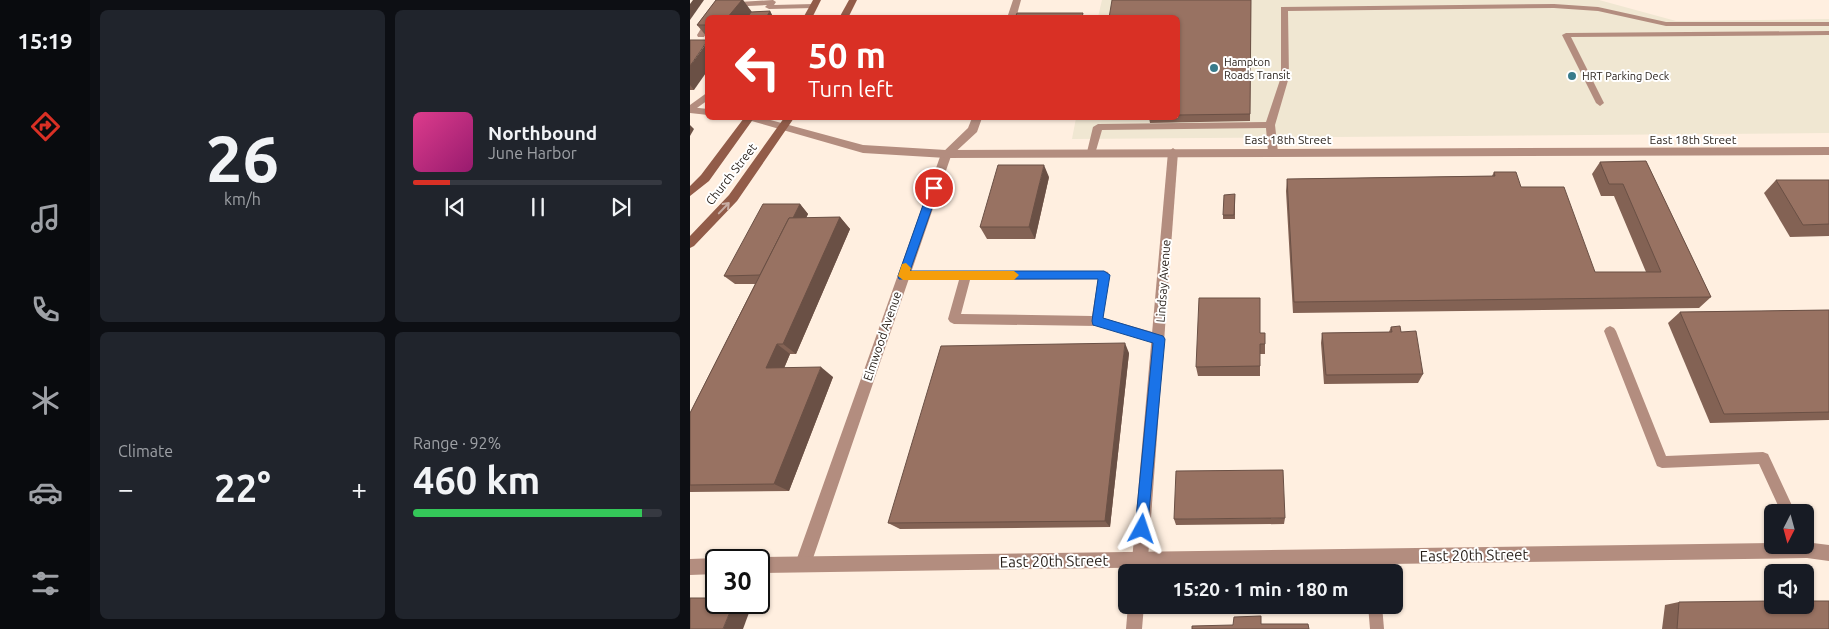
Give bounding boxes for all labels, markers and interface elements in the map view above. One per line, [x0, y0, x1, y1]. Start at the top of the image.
text: 15:19 [17, 28, 73, 53]
icon: left [725, 35, 790, 100]
text: 50 m [808, 35, 886, 75]
place label: Hampton Roads Transit [1224, 56, 1291, 81]
marker: Hampton Roads Transit [1208, 62, 1220, 74]
marker: HRT Parking Deck [1566, 70, 1578, 82]
place label: HRT Parking Deck [1582, 70, 1670, 82]
text: Turn left [808, 76, 893, 101]
icon: directions [28, 109, 63, 144]
text: 26 [206, 121, 279, 194]
text: Northbound [488, 122, 597, 144]
street label: East 18th Street [1245, 133, 1332, 146]
street label: East 18th Street [1650, 133, 1737, 146]
street label: Church Street [703, 141, 759, 207]
text: June Harbor [488, 144, 577, 162]
pin [913, 167, 955, 209]
icon: arrive [920, 174, 948, 202]
text: km/h [224, 190, 261, 208]
icon: previous [441, 193, 469, 221]
icon: pause [524, 193, 552, 221]
icon: next [607, 193, 635, 221]
icon: music [28, 201, 63, 236]
one-way arrow [718, 202, 730, 214]
street label: Lindsay Avenue [1154, 239, 1172, 323]
street label: Elmwood Avenue [861, 290, 903, 382]
icon: phone [28, 292, 63, 327]
icon: climate [28, 383, 63, 418]
text: Range · 92% [413, 434, 501, 452]
text: Climate [118, 442, 173, 460]
text: 460 km [413, 459, 540, 501]
text: 22° [214, 467, 271, 509]
text: − [118, 473, 134, 504]
text: + [351, 473, 367, 504]
icon: car [28, 475, 63, 510]
position arrow [1115, 502, 1167, 554]
north arrow [1764, 504, 1814, 554]
map controls [1764, 504, 1814, 614]
street label: East 20th Street [1420, 546, 1529, 564]
speed limit sign: 30 [705, 549, 770, 614]
street label: East 20th Street [1000, 552, 1109, 570]
button: sound [1764, 564, 1814, 614]
icon: filters [28, 566, 63, 601]
text: 15:20 · 1 min · 180 m [1173, 578, 1348, 600]

